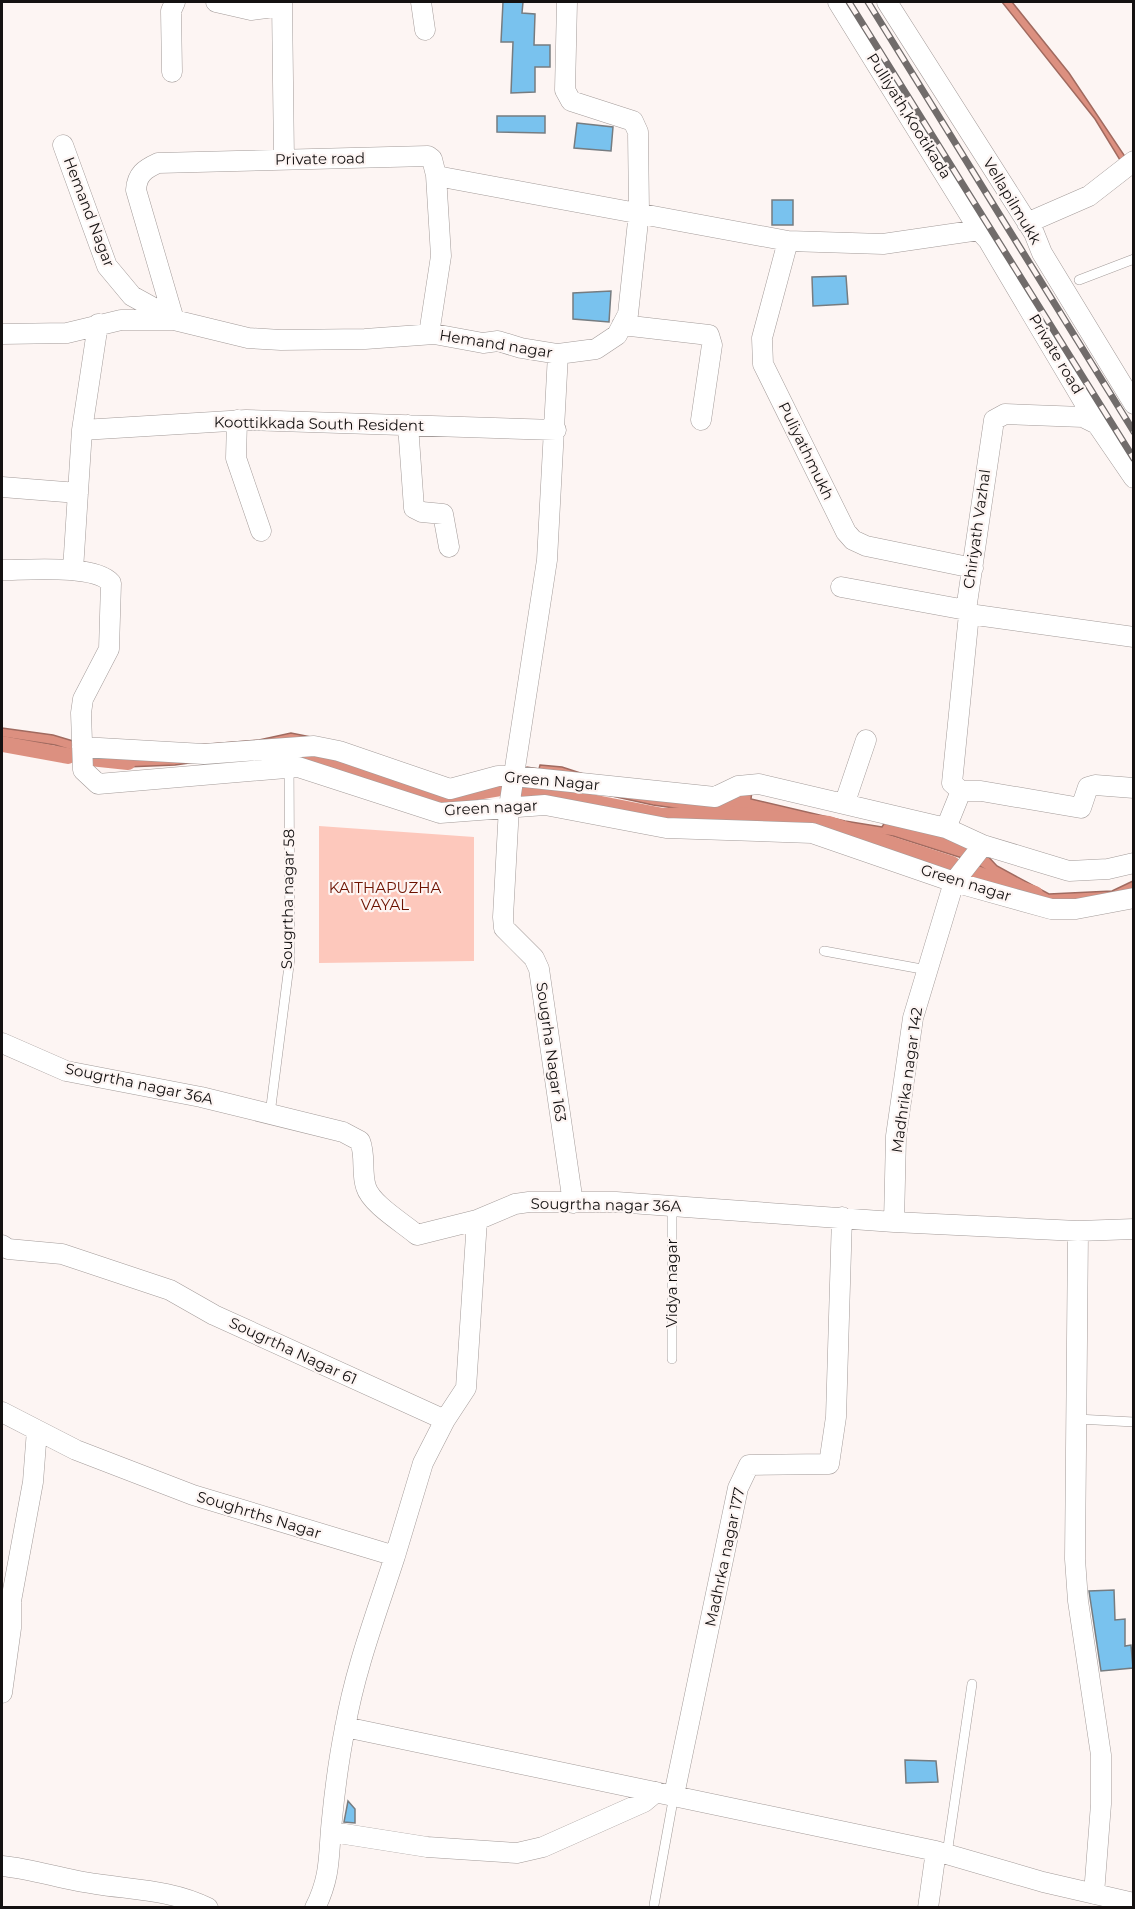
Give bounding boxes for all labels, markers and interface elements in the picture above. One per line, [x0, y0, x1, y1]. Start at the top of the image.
street label: Pulliyath,Kootikada [863, 49, 956, 182]
street label: Private road [275, 148, 365, 169]
street label: Hemand Nagar [60, 154, 119, 270]
street label: Vellapilmukk [979, 154, 1046, 248]
street label: Private road [1025, 310, 1088, 397]
street label: Hemand nagar [438, 325, 554, 362]
street label: Puliyathmukh [774, 399, 838, 503]
street label: Koottikkada South Resident [214, 412, 424, 435]
street label: Chiriyath Vazhal [959, 468, 994, 590]
street label: Green Nagar [503, 767, 601, 794]
street label: Green nagar [444, 796, 538, 819]
street label: Sougrtha nagar 58 [277, 829, 298, 969]
street label: Green nagar [919, 860, 1014, 905]
park label: KAITHAPUZHA VAYAL [329, 878, 441, 914]
street label: Sougrha Nagar 163 [532, 981, 571, 1123]
street label: Madhrika nagar 142 [887, 1006, 926, 1154]
street label: Sougrtha nagar 36A [63, 1059, 215, 1109]
street label: Sougrtha nagar 36A [530, 1194, 682, 1215]
street label: Vidya nagar [662, 1238, 681, 1328]
street label: Sougrtha Nagar 61 [226, 1313, 360, 1389]
street label: Madhrka nagar 177 [700, 1485, 749, 1628]
street label: Soughrths Nagar [195, 1487, 324, 1542]

